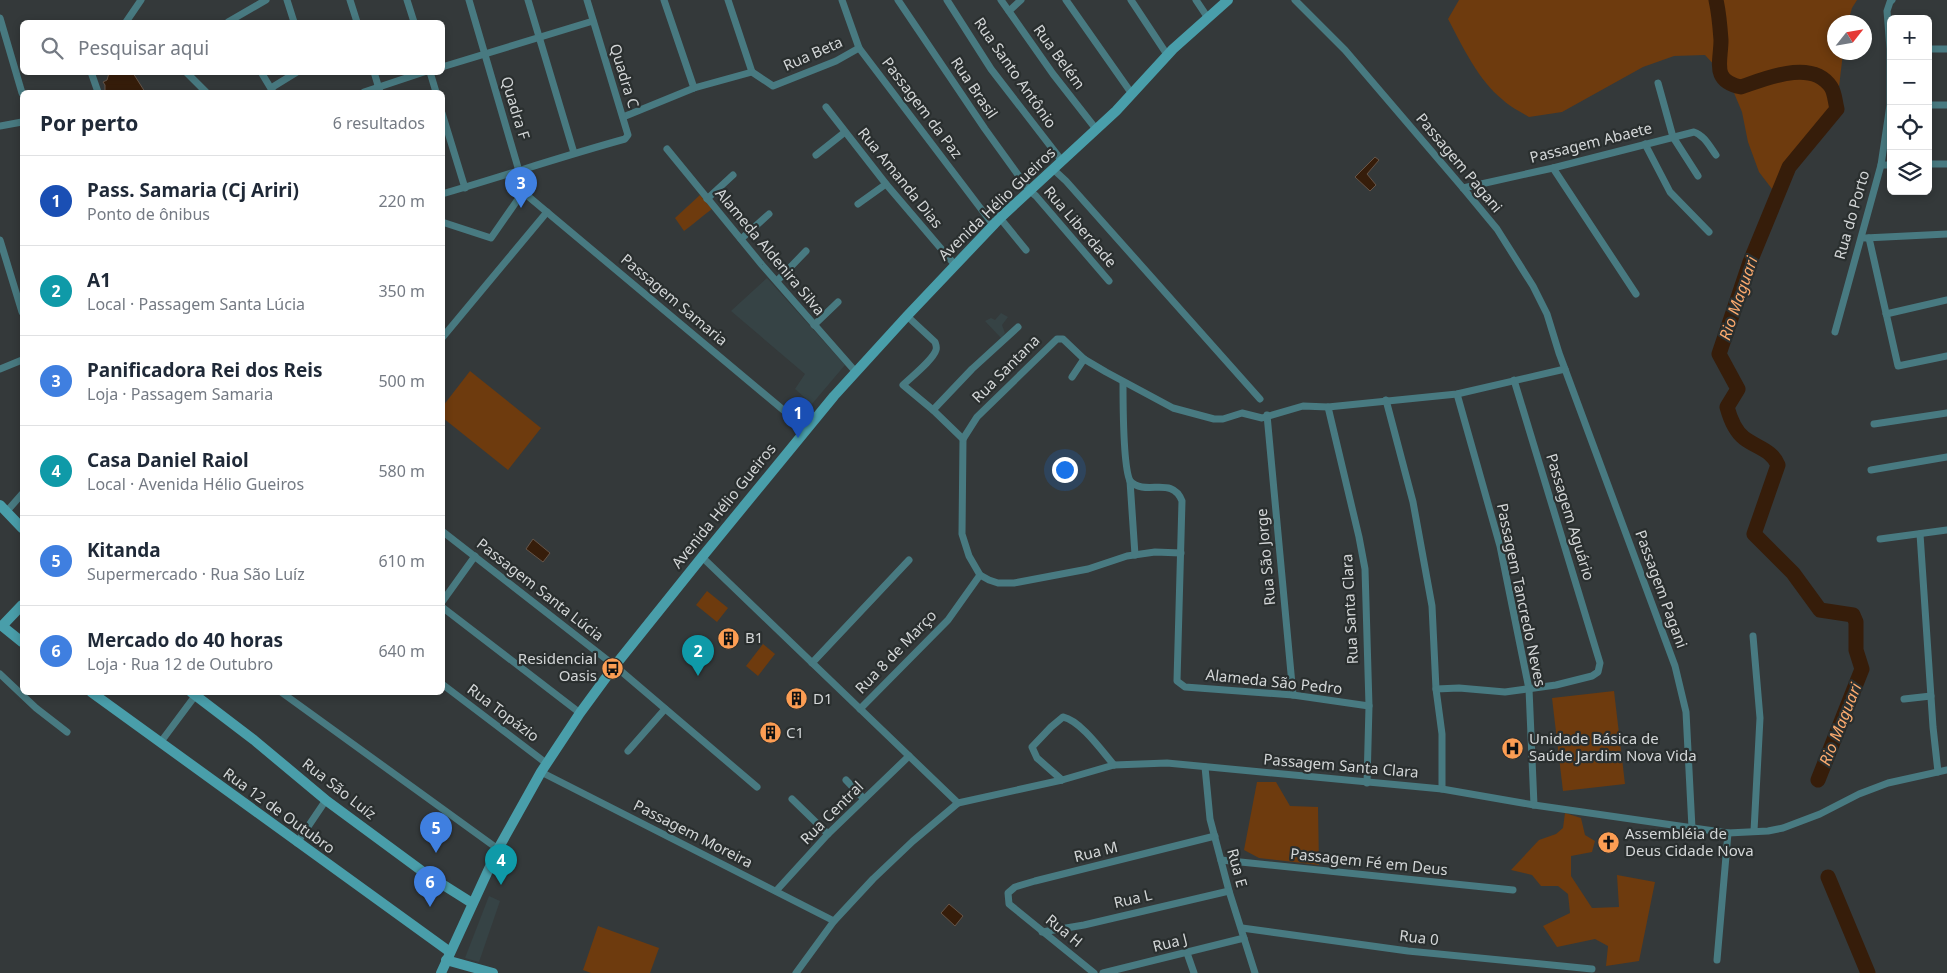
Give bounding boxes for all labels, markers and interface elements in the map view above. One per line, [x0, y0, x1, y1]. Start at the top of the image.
street label: Rua Santo Antônio [970, 13, 1062, 132]
north arrow [1827, 15, 1872, 60]
map controls [1887, 15, 1932, 195]
button: + [1887, 15, 1932, 60]
search box [20, 20, 445, 75]
street label: Rua Belém [1030, 20, 1090, 93]
street label: Rua Beta [780, 31, 845, 75]
icon: search [38, 34, 66, 62]
text: Pesquisar aqui [78, 35, 209, 61]
street label: Quadra C [606, 41, 644, 111]
street label: Passagem da Paz [878, 53, 967, 162]
street label: Rua Brasil [947, 53, 1003, 122]
button: − [1887, 60, 1932, 105]
street label: Quadra F [497, 74, 535, 142]
button: locate [1887, 105, 1932, 150]
street label: Passagem Pagani [1412, 108, 1507, 216]
text: Por perto [40, 109, 138, 137]
text: 6 resultados [333, 112, 425, 134]
street label: Passagem Abaete [1527, 117, 1654, 167]
street label: Rua Amanda Dias [854, 123, 948, 232]
street label: Avenida Hélio Gueiros [933, 142, 1059, 264]
button: layers [1887, 150, 1932, 195]
pin: 3 [505, 167, 537, 208]
street label: Rua do Porto [1829, 168, 1873, 262]
text: Pass. Samaria (Cj Ariri) [87, 177, 299, 203]
street label: Rua Liberdade [1040, 181, 1122, 271]
street label: Alameda Aldenira Silva [712, 183, 830, 319]
text: 1 [51, 190, 61, 212]
text: 220 m [378, 190, 425, 212]
text: Ponto de ônibus [87, 203, 210, 225]
street label: Passagem Samaria [617, 249, 732, 350]
water label: Rio Maguari [1713, 252, 1763, 343]
text: A1 [87, 267, 111, 293]
text: 2 [51, 280, 61, 302]
text: 350 m [378, 280, 425, 302]
text: Local · Passagem Santa Lúcia [87, 293, 305, 315]
street label: Rua Santana [967, 330, 1044, 407]
text: Panificadora Rei dos Reis [87, 357, 323, 383]
text: 3 [51, 370, 61, 392]
text: 500 m [378, 370, 425, 392]
text: Loja · Passagem Samaria [87, 383, 273, 405]
pin: 1 [782, 397, 814, 438]
street label: Avenida Hélio Gueiros [667, 439, 780, 572]
text: Casa Daniel Raiol [87, 447, 249, 473]
street label: Passagem Aguário [1542, 451, 1600, 583]
your location [1052, 457, 1078, 483]
text: 4 [51, 460, 61, 482]
text: 580 m [378, 460, 425, 482]
text: Local · Avenida Hélio Gueiros [87, 473, 304, 495]
street label: Passagem Tancredo Neves [1493, 501, 1551, 688]
street label: Rua São Jorge [1251, 508, 1279, 606]
street label: Passagem Pagani [1631, 527, 1693, 650]
street label: Passagem Santa Lúcia [473, 533, 608, 645]
text: Kitanda [87, 537, 161, 563]
text: 5 [51, 550, 61, 572]
text: 610 m [378, 550, 425, 572]
street label: Rua Santa Clara [1336, 553, 1362, 665]
text: Supermercado · Rua São Luíz [87, 563, 305, 585]
street label: Rua 8 de Março [850, 605, 940, 698]
building icon: B1 [717, 626, 741, 650]
text: Mercado do 40 horas [87, 627, 283, 653]
place label: B1 [745, 627, 763, 647]
pin: 2 [682, 635, 714, 676]
text: 6 [51, 640, 61, 662]
text: 640 m [378, 640, 425, 662]
place label: Residencial Oasis [518, 648, 597, 685]
text: Loja · Rua 12 de Outubro [87, 653, 273, 675]
bus stop icon: Residencial Oasis [601, 656, 625, 680]
street label: Alameda São Pedro [1205, 664, 1343, 698]
street label: Rua Topázio [464, 679, 544, 746]
water label: Rio Maguari [1813, 679, 1867, 769]
building icon: D1 [785, 687, 809, 711]
place label: D1 [813, 688, 833, 708]
building icon: C1 [758, 721, 782, 745]
place label: C1 [786, 722, 804, 742]
place label: Unidade Básica de Saúde Jardim Nova Vida [1529, 728, 1697, 765]
hospital icon: Unidade Básica de Saúde Jardim Nova Vida [1501, 736, 1525, 760]
street label: Passagem Santa Clara [1263, 748, 1419, 782]
street label: Rua São Luíz [299, 753, 381, 823]
street label: Rua 12 de Outubro [220, 763, 339, 857]
street label: Rua Central [795, 776, 867, 848]
street label: Passagem Moreira [631, 794, 756, 872]
pin: 5 [420, 812, 452, 853]
place label: Assembléia de Deus Cidade Nova [1625, 823, 1754, 860]
church icon: Assembléia de Deus Cidade Nova [1597, 831, 1621, 855]
street label: Rua M [1072, 836, 1120, 866]
street label: Passagem Fé em Deus [1289, 843, 1449, 879]
pin: 4 [485, 844, 517, 885]
street label: Rua E [1223, 846, 1253, 889]
pin: 6 [414, 866, 446, 907]
street label: Rua L [1112, 884, 1154, 912]
street label: Rua H [1042, 909, 1087, 951]
street label: Rua 0 [1398, 925, 1440, 949]
street label: Rua J [1150, 928, 1189, 956]

